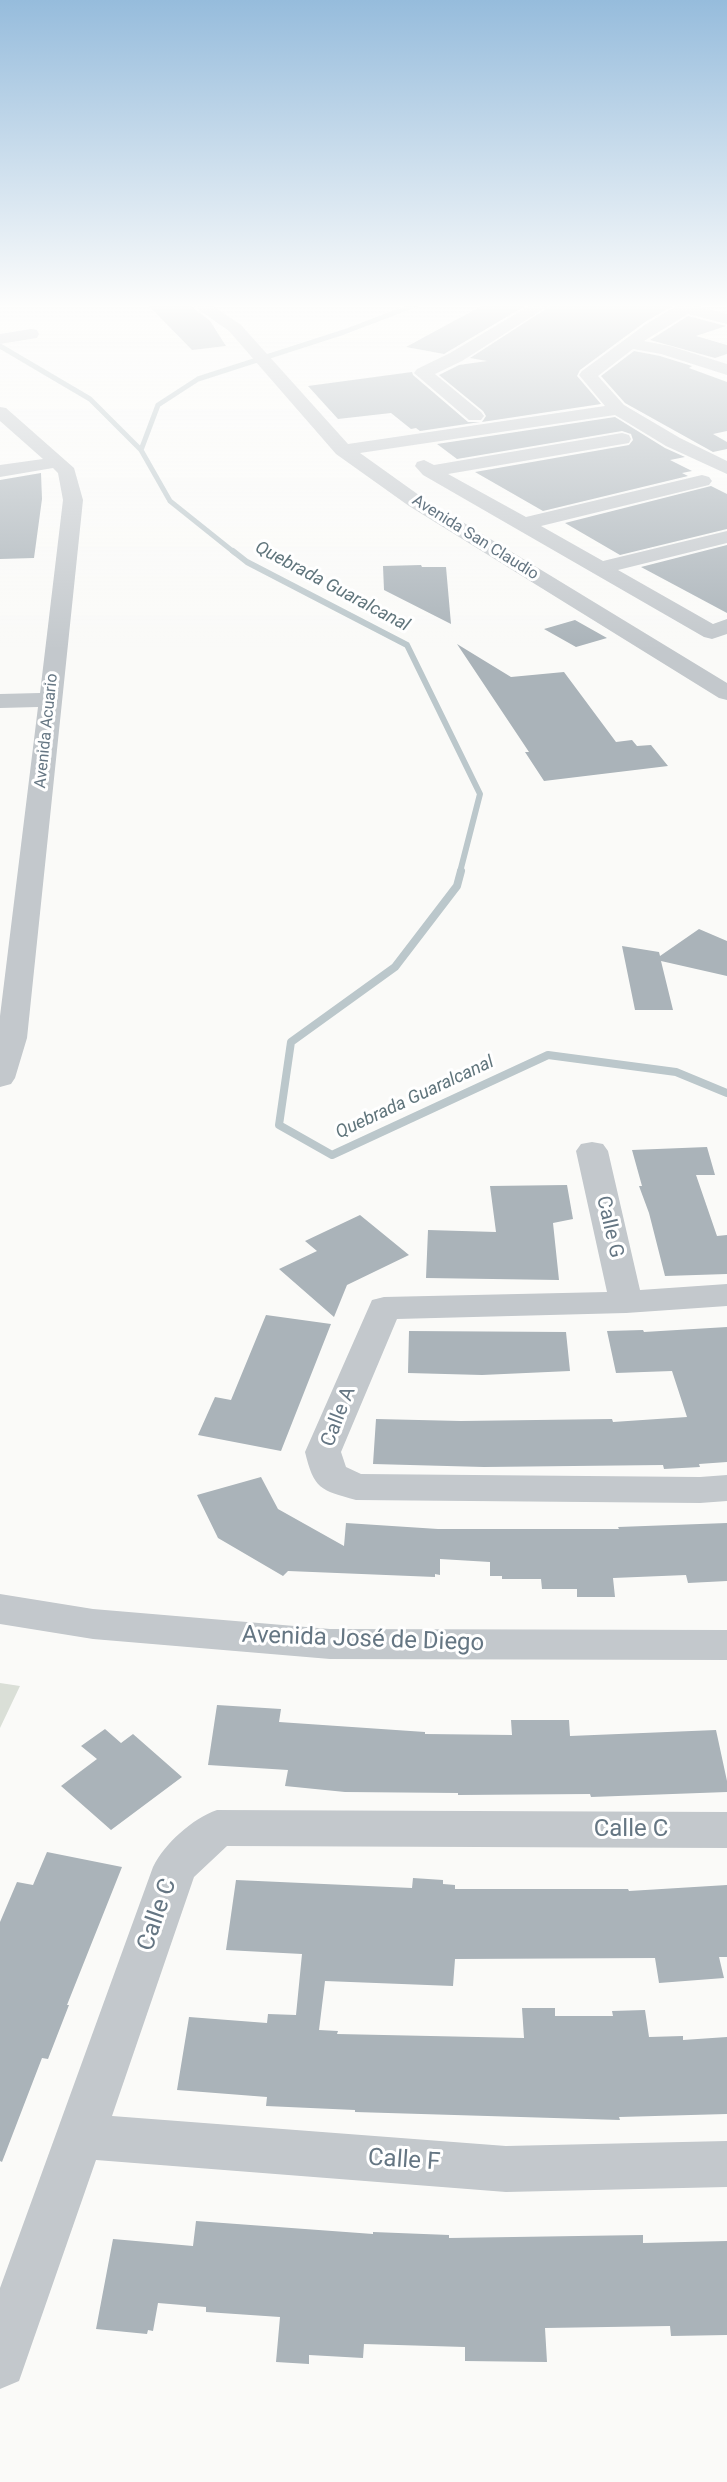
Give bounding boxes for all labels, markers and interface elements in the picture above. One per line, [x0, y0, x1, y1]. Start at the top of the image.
street label: Avenida San Claudio [408, 491, 542, 585]
water label: Quebrada Guaralcanal [251, 537, 413, 637]
street label: Avenida Acuario [31, 673, 63, 789]
water label: Quebrada Guaralcanal [333, 1052, 497, 1144]
street label: Calle G [590, 1194, 628, 1260]
street label: Calle A [317, 1384, 361, 1450]
street label: Avenida José de Diego [241, 1621, 485, 1659]
street label: Calle C [594, 1816, 668, 1844]
street label: Calle C [132, 1875, 184, 1955]
street label: Calle F [367, 2144, 441, 2178]

